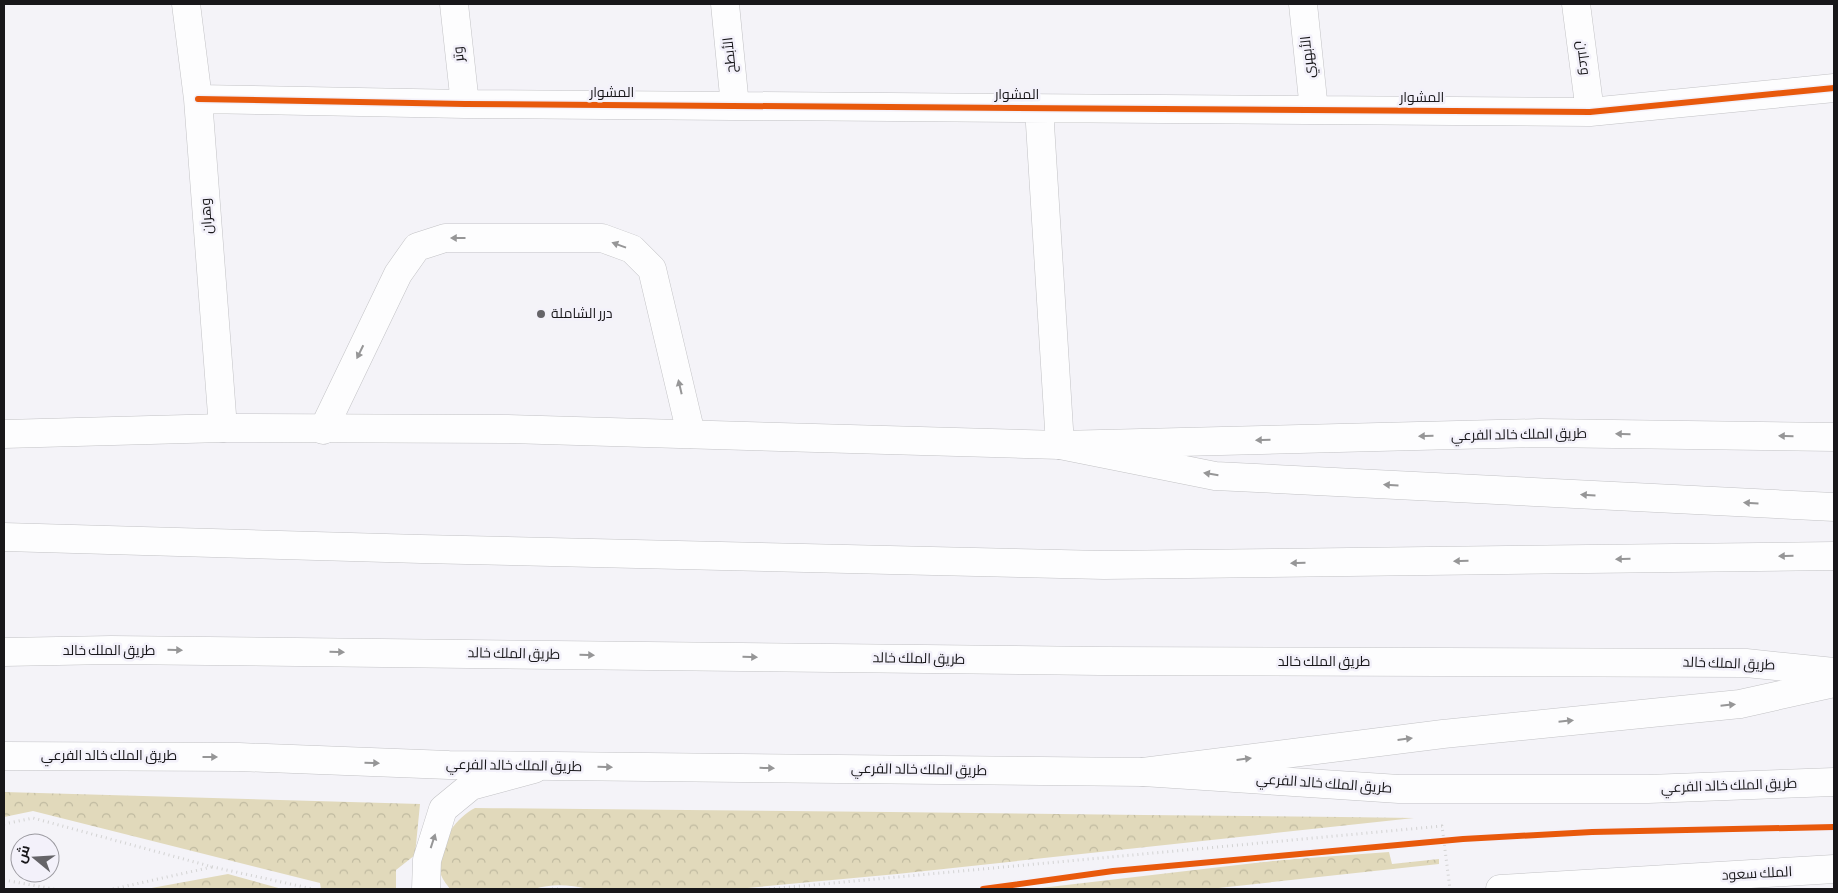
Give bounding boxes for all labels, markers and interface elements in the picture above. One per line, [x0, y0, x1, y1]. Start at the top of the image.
street label: الأبهري [1298, 35, 1321, 79]
street label: الأبطح [720, 36, 740, 74]
street label: وعلان [1574, 40, 1592, 76]
street label: وتر [451, 46, 467, 63]
street label: المشوار [589, 86, 634, 100]
street label: المشوار [994, 88, 1039, 102]
street label: المشوار [1399, 91, 1444, 105]
street label: وهران [199, 198, 215, 234]
one-way arrow [450, 234, 466, 242]
one-way arrow [612, 240, 627, 248]
place label: درر الشاملة [551, 307, 613, 321]
marker: درر الشاملة [535, 308, 547, 320]
one-way arrow [356, 345, 364, 360]
one-way arrow [676, 379, 684, 394]
street label: طريق الملك خالد الفرعي [1451, 427, 1587, 447]
one-way arrow [1615, 430, 1631, 438]
one-way arrow [1417, 432, 1433, 440]
one-way arrow [1777, 432, 1793, 440]
one-way arrow [1255, 436, 1271, 444]
one-way arrow [1203, 470, 1219, 478]
one-way arrow [1383, 481, 1399, 489]
one-way arrow [1580, 490, 1596, 498]
one-way arrow [1742, 498, 1758, 506]
one-way arrow [1777, 553, 1793, 561]
one-way arrow [1615, 555, 1631, 563]
one-way arrow [1452, 557, 1468, 565]
one-way arrow [1290, 559, 1306, 567]
street label: طريق الملك خالد [63, 644, 155, 659]
street label: طريق الملك خالد [468, 646, 560, 663]
one-way arrow [167, 647, 183, 655]
one-way arrow [330, 648, 346, 656]
one-way arrow [580, 651, 596, 659]
street label: طريق الملك خالد [873, 651, 965, 668]
one-way arrow [742, 653, 758, 661]
street label: طريق الملك خالد [1278, 655, 1370, 670]
street label: طريق الملك خالد [1682, 655, 1776, 674]
one-way arrow [1720, 701, 1736, 709]
one-way arrow [1559, 717, 1575, 725]
one-way arrow [1397, 735, 1413, 743]
street label: طريق الملك خالد الفرعي [41, 749, 177, 767]
one-way arrow [202, 753, 218, 761]
one-way arrow [1236, 755, 1252, 763]
street label: طريق الملك خالد الفرعي [446, 758, 582, 778]
one-way arrow [365, 759, 381, 767]
street label: طريق الملك خالد الفرعي [851, 762, 987, 782]
one-way arrow [597, 763, 613, 771]
one-way arrow [760, 764, 776, 772]
street label: طريق الملك خالد الفرعي [1255, 772, 1393, 800]
street label: طريق الملك خالد الفرعي [1661, 777, 1798, 799]
north arrow [10, 833, 60, 883]
one-way arrow [429, 834, 437, 849]
text: ش [12, 843, 34, 865]
street label: الملك سعود [1721, 865, 1793, 883]

